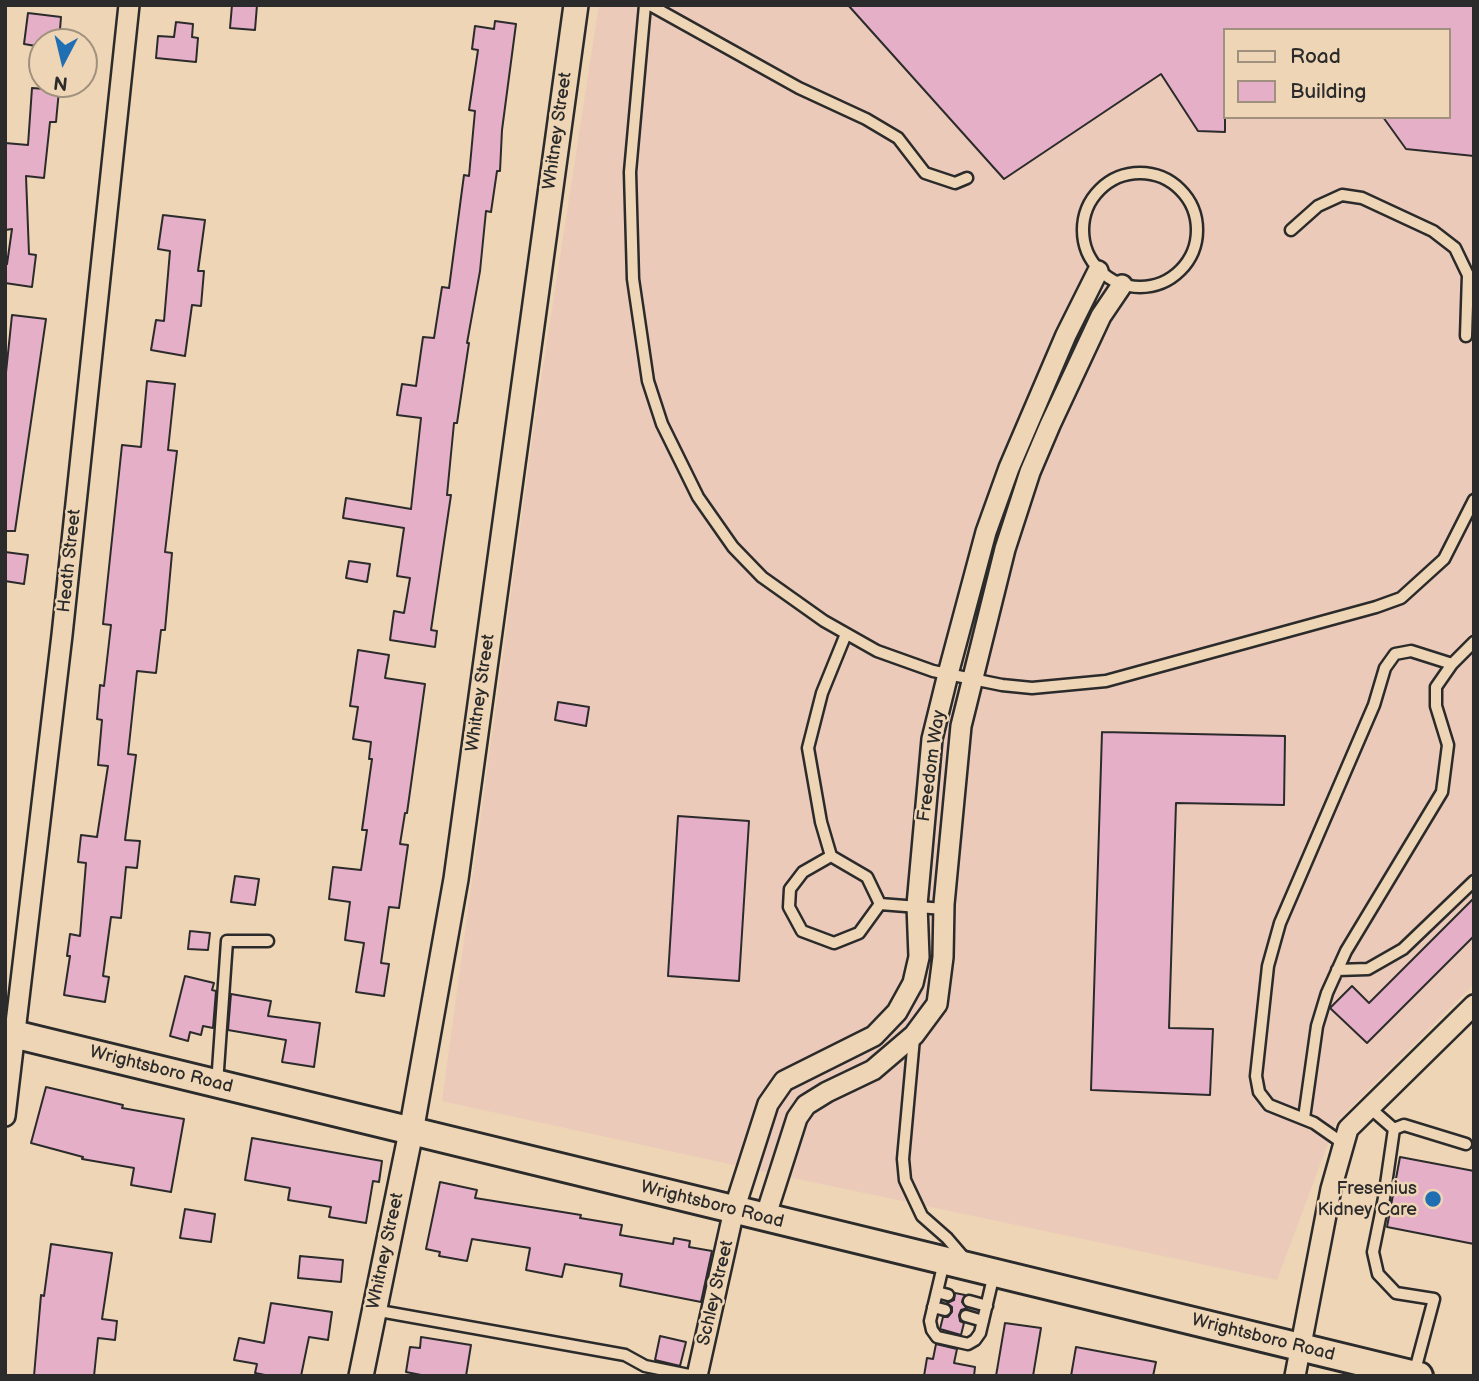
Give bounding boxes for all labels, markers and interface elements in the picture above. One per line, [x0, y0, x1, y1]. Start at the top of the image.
north arrow [28, 28, 98, 98]
legend [1224, 28, 1451, 119]
text: Road [1290, 44, 1341, 69]
text: N [52, 70, 69, 95]
street label: Whitney Street [539, 71, 577, 191]
text: Building [1290, 79, 1366, 104]
street label: Heath Street [54, 508, 86, 614]
street label: Whitney Street [462, 633, 500, 753]
street label: Freedom Way [913, 709, 951, 823]
street label: Wrightsboro Road [87, 1042, 235, 1098]
street label: Wrightsboro Road [638, 1177, 786, 1233]
place label: Fresenius Kidney Care [1317, 1178, 1417, 1220]
marker: Fresenius Kidney Care [1423, 1189, 1443, 1209]
street label: Whitney Street [363, 1191, 409, 1311]
street label: Schley Street [693, 1238, 739, 1348]
street label: Wrightsboro Road [1189, 1310, 1337, 1366]

